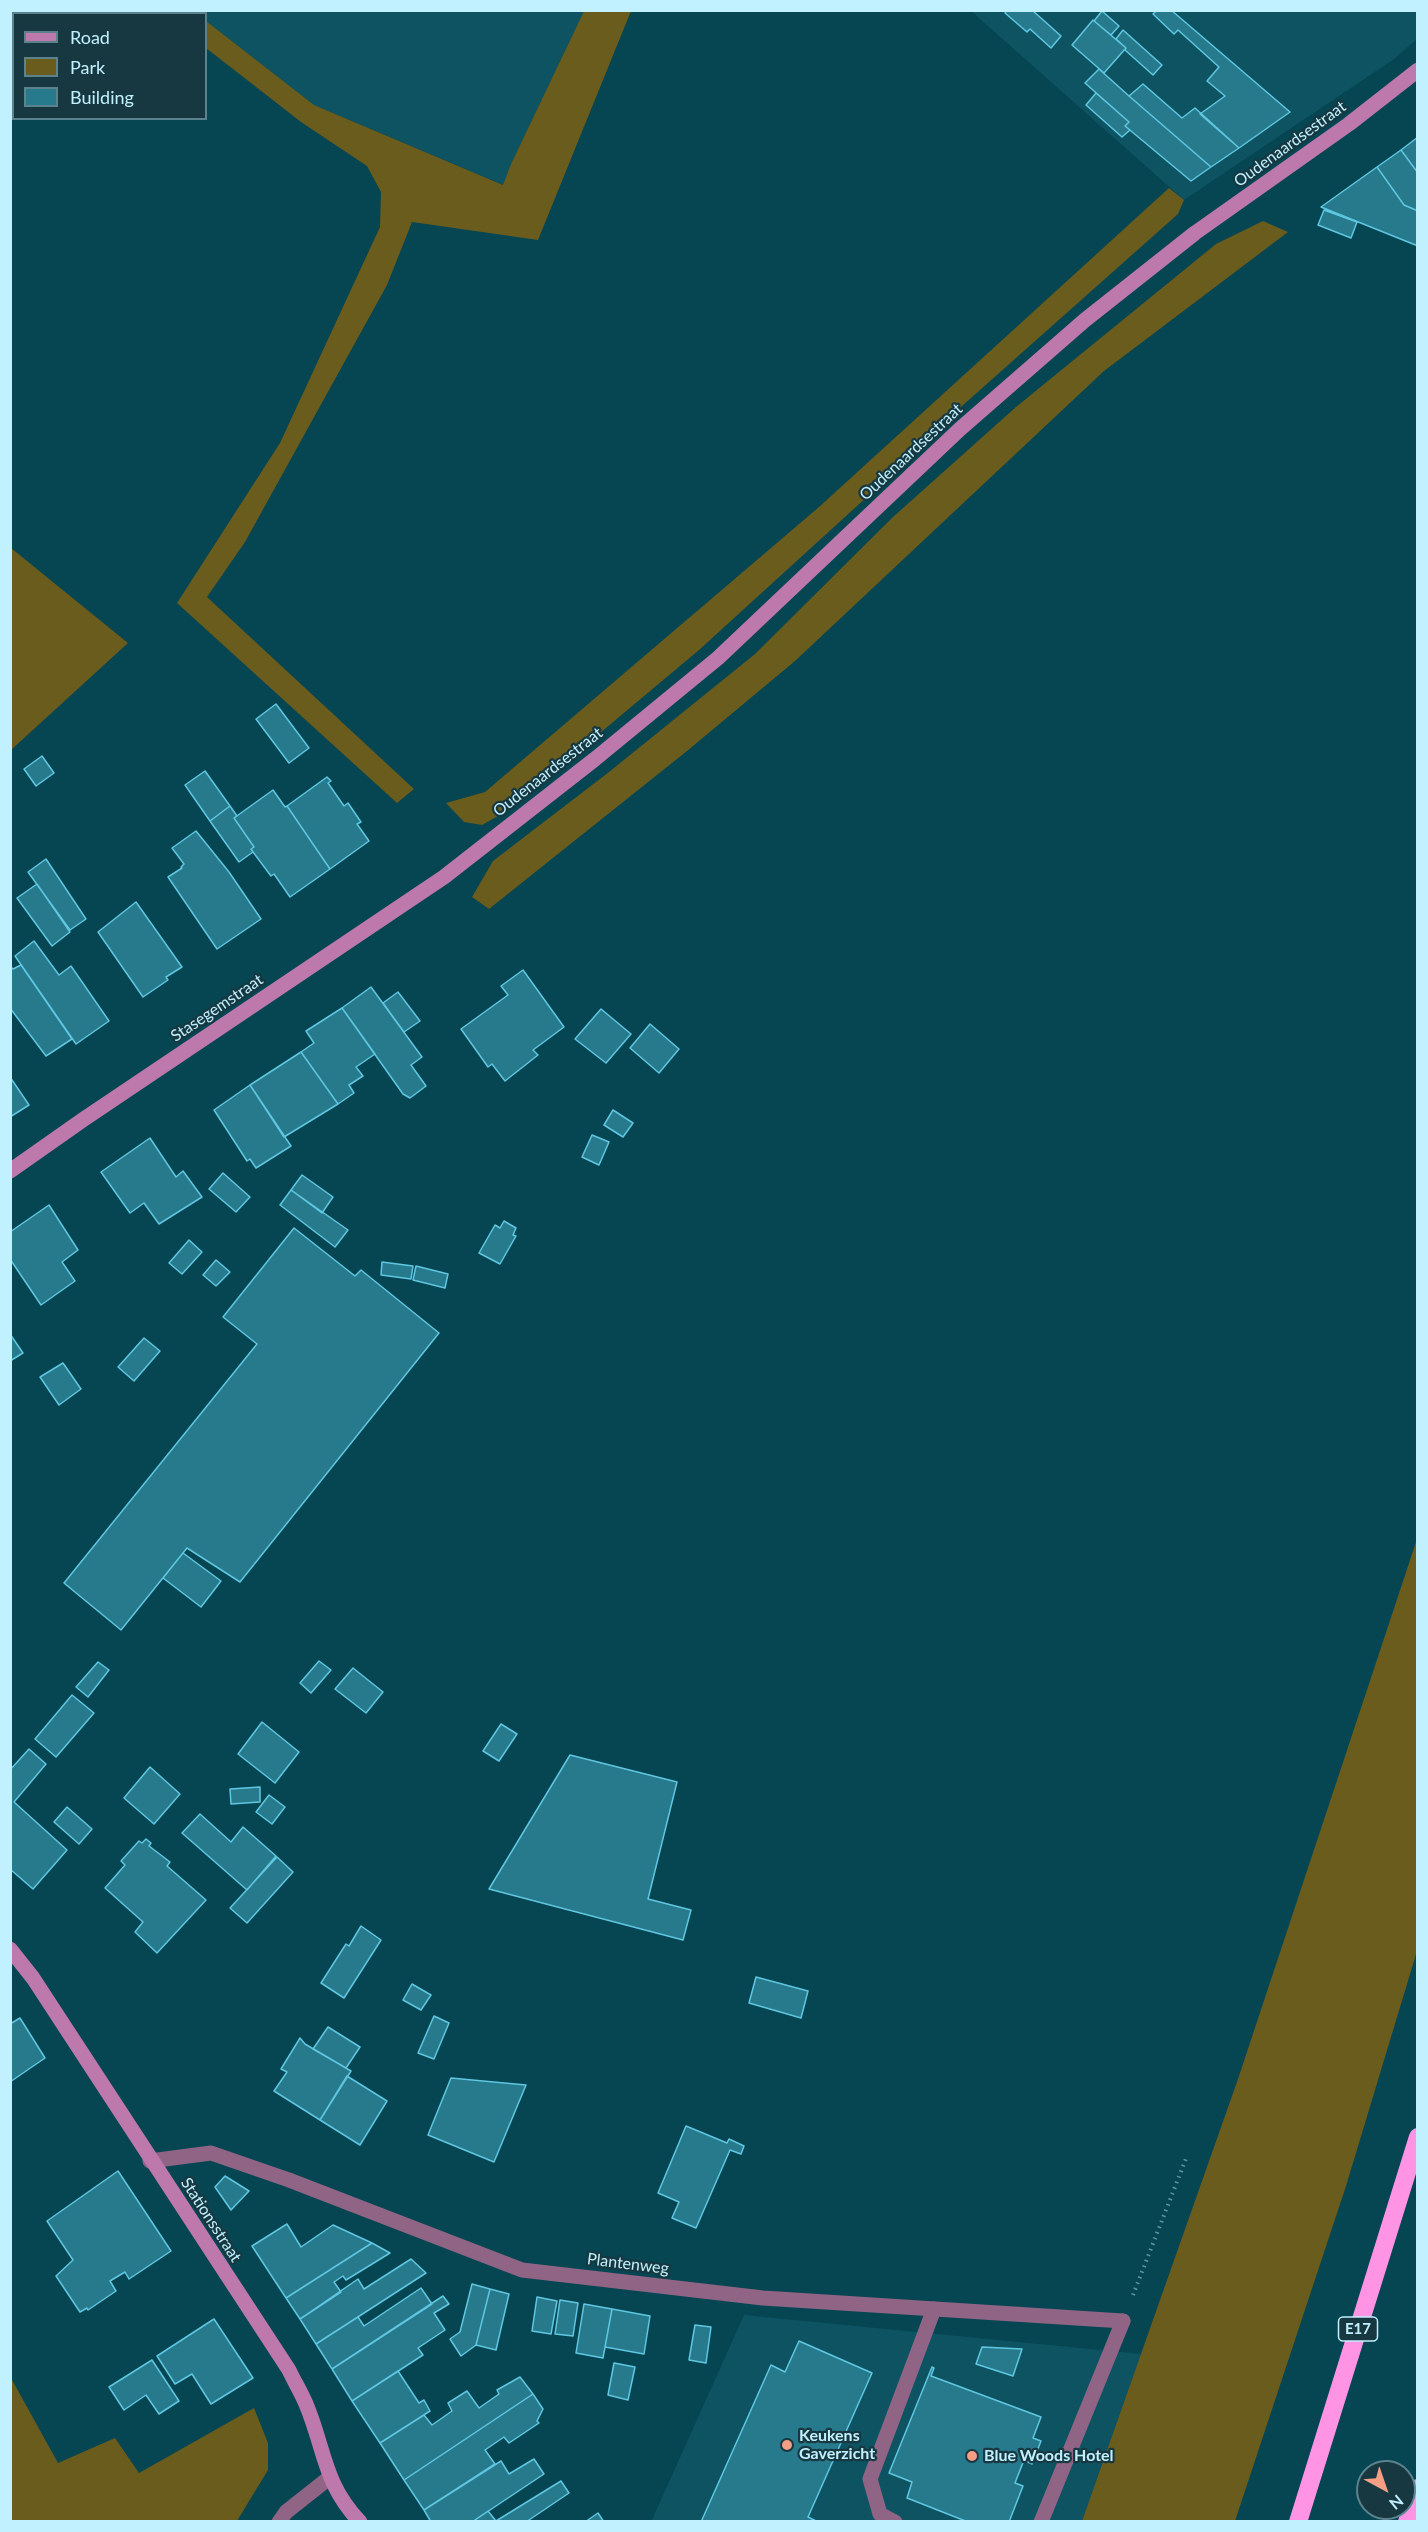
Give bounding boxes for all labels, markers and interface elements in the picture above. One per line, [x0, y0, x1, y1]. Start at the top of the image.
legend [12, 12, 207, 120]
text: Road [70, 26, 110, 48]
text: Park [70, 56, 105, 78]
text: Building [70, 86, 134, 108]
street label: Oudenaardsestraat [1230, 97, 1350, 191]
street label: Oudenaardsestraat [856, 399, 966, 505]
street label: Oudenaardsestraat [489, 723, 607, 821]
street label: Stasegemstraat [167, 970, 267, 1046]
street label: Stationsstraat [177, 2174, 245, 2266]
street label: Plantenweg [586, 2249, 670, 2279]
road number: E17 [1338, 2317, 1378, 2341]
place label: Keukens Gaverzicht [799, 2426, 875, 2464]
marker: Keukens Gaverzicht [780, 2438, 794, 2452]
place label: Blue Woods Hotel [984, 2446, 1114, 2466]
marker: Blue Woods Hotel [965, 2449, 979, 2463]
north arrow [1356, 2460, 1416, 2520]
text: N [1386, 2491, 1407, 2514]

